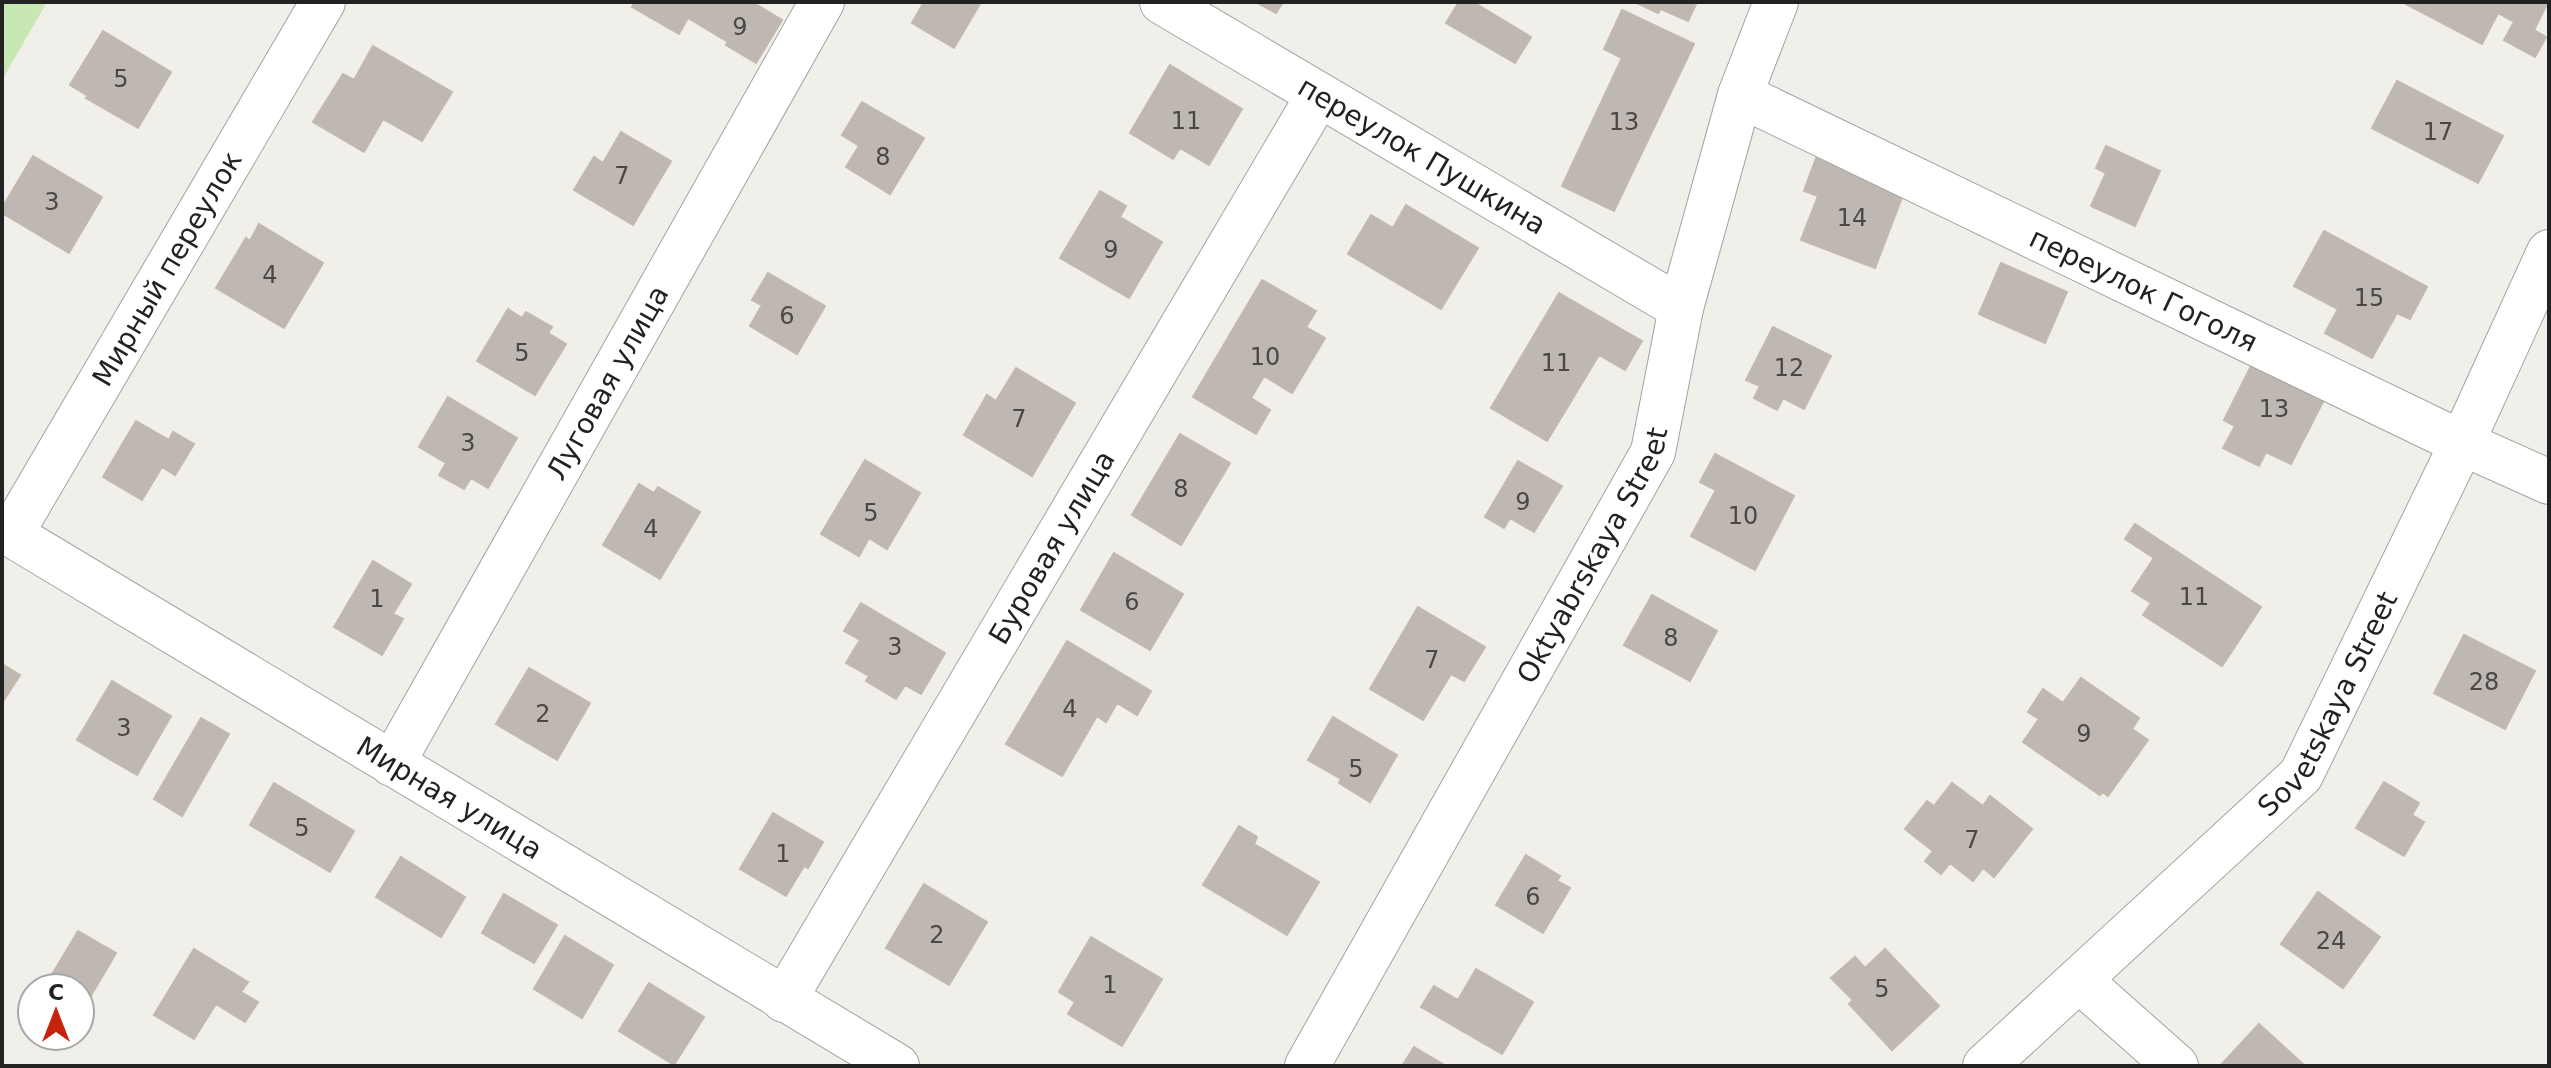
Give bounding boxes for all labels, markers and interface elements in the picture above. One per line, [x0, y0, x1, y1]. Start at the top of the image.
house number: 9 [732, 13, 748, 41]
house number: 5 [113, 65, 129, 93]
street label: переулок Пушкина [1292, 70, 1552, 242]
house number: 11 [1171, 107, 1201, 135]
house number: 13 [1609, 108, 1639, 136]
house number: 17 [2423, 118, 2453, 146]
house number: 8 [875, 143, 891, 171]
street label: Мирный переулок [86, 145, 249, 392]
house number: 7 [614, 162, 630, 190]
house number: 3 [44, 188, 60, 216]
house number: 14 [1837, 204, 1867, 232]
street label: переулок Гоголя [2024, 221, 2263, 359]
house number: 9 [1103, 236, 1119, 264]
house number: 4 [262, 261, 278, 289]
street label: Луговая улица [540, 280, 676, 486]
house number: 15 [2354, 284, 2384, 312]
house number: 6 [779, 302, 795, 330]
house number: 5 [514, 339, 530, 367]
house number: 10 [1250, 343, 1280, 371]
house number: 11 [1541, 349, 1571, 377]
house number: 12 [1774, 354, 1804, 382]
house number: 13 [2259, 395, 2289, 423]
house number: 7 [1011, 405, 1027, 433]
street label: Oktyabrskaya Street [1510, 424, 1674, 689]
house number: 3 [460, 429, 476, 457]
street label: Буровая улица [982, 445, 1122, 650]
house number: 8 [1173, 475, 1189, 503]
house number: 9 [1515, 488, 1531, 516]
house number: 5 [863, 499, 879, 527]
house number: 10 [1728, 502, 1758, 530]
house number: 4 [643, 515, 659, 543]
house number: 11 [2179, 583, 2209, 611]
house number: 1 [369, 585, 385, 613]
street label: Sovetskaya Street [2251, 586, 2404, 823]
house number: 6 [1124, 588, 1140, 616]
house number: 8 [1663, 624, 1679, 652]
house number: 3 [887, 633, 903, 661]
house number: 7 [1424, 646, 1440, 674]
house number: 28 [2469, 668, 2499, 696]
house number: 4 [1062, 695, 1078, 723]
house number: 2 [535, 700, 551, 728]
house number: 3 [116, 714, 132, 742]
house number: 9 [2076, 720, 2092, 748]
street label: Мирная улица [351, 730, 548, 866]
house number: 5 [1348, 755, 1364, 783]
house number: 5 [294, 814, 310, 842]
house number: 7 [1964, 826, 1980, 854]
house number: 1 [775, 840, 791, 868]
house number: 6 [1525, 883, 1541, 911]
house number: 2 [929, 921, 945, 949]
house number: 24 [2316, 927, 2346, 955]
house number: 1 [1102, 971, 1118, 999]
north arrow [16, 972, 96, 1052]
house number: 5 [1874, 975, 1890, 1003]
text: С [48, 980, 64, 1005]

